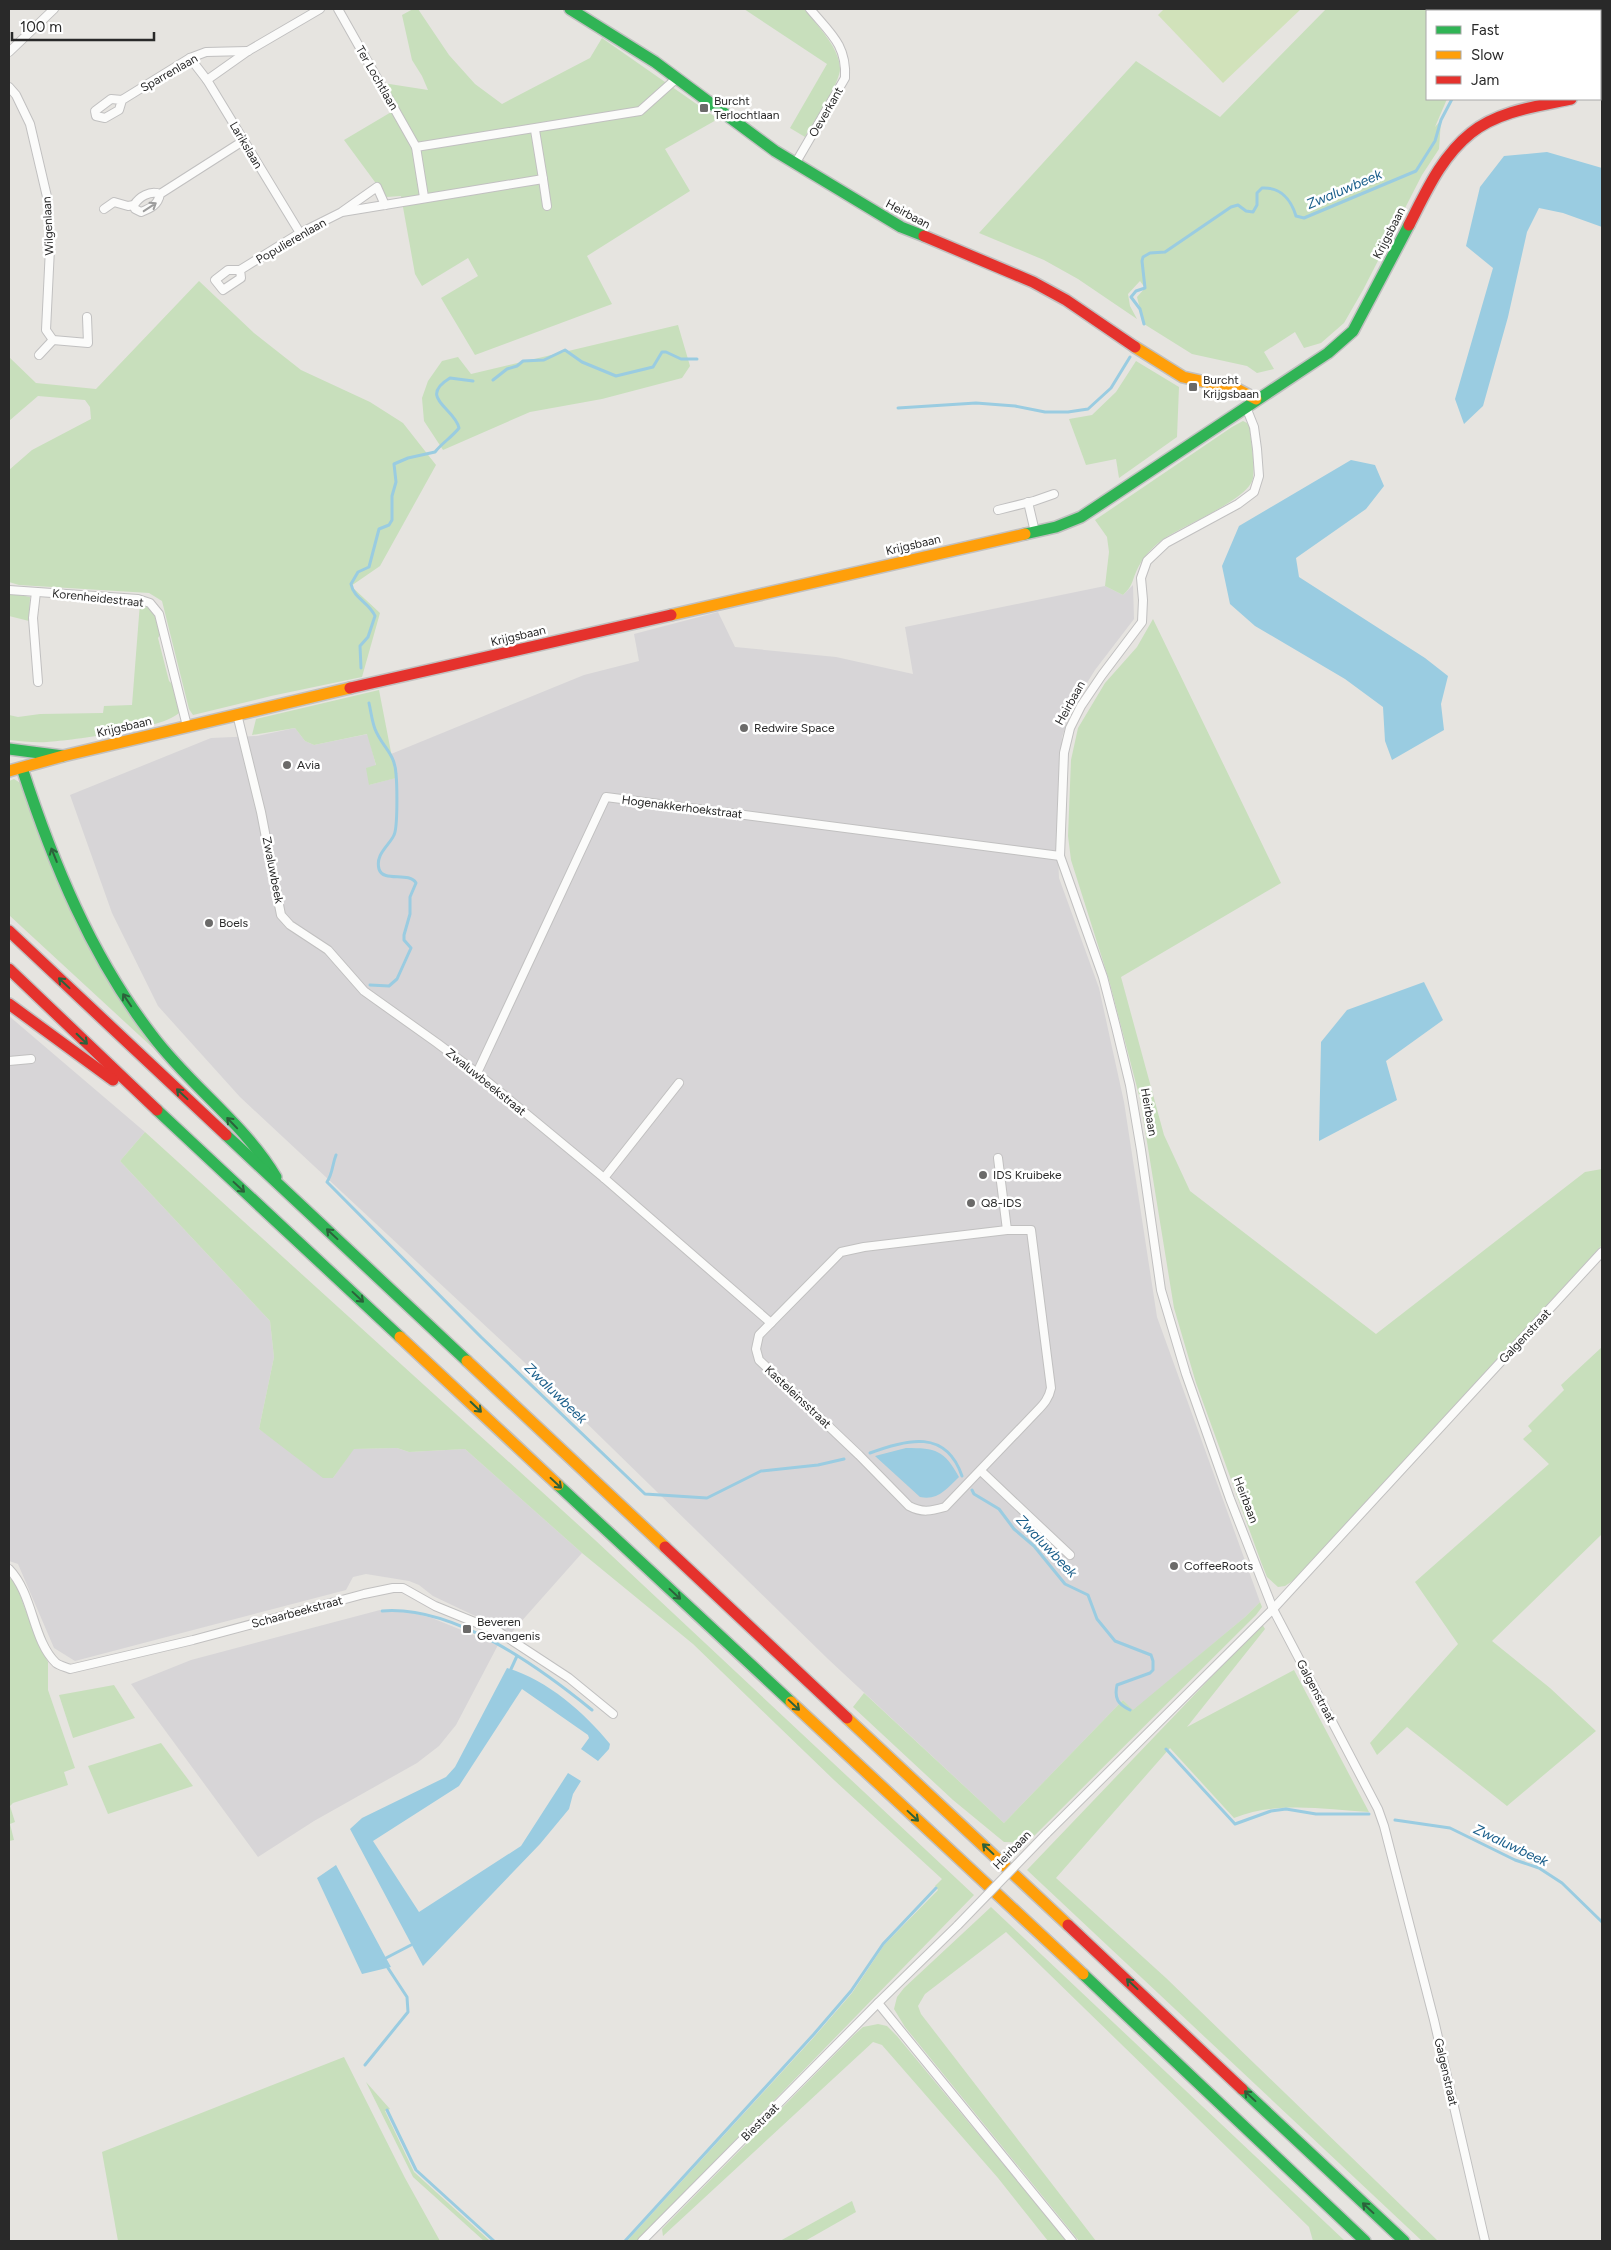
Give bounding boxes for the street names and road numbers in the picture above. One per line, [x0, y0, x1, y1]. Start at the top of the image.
street label: Ter Lochtlaan [353, 43, 401, 113]
street label: Sparrenlaan [138, 51, 200, 95]
street label: Oeverkant [806, 84, 846, 140]
street label: Larikslaan [227, 119, 266, 171]
street label: Wilgenlaan [39, 196, 57, 256]
street label: Heirbaan [883, 196, 933, 232]
street label: Krijgsbaan [1370, 205, 1408, 261]
street label: Populierenlaan [254, 215, 329, 267]
street label: Krijgsbaan [884, 532, 942, 558]
street label: Korenheidestraat [51, 586, 145, 610]
street label: Krijgsbaan [489, 623, 547, 649]
street label: Heirbaan [1052, 678, 1088, 728]
street label: Krijgsbaan [95, 714, 153, 740]
street label: Hogenakkerhoekstraat [621, 793, 744, 821]
street label: Zwaluwbeek [260, 835, 286, 905]
street label: Zwaluwbeekstraat [443, 1045, 529, 1119]
street label: Heirbaan [1138, 1087, 1160, 1137]
street label: Galgenstraat [1496, 1306, 1554, 1366]
street label: Kasteleinsstraat [762, 1363, 834, 1431]
street label: Heirbaan [1231, 1475, 1261, 1525]
street label: Schaarbeekstraat [250, 1593, 345, 1631]
street label: Galgenstraat [1294, 1657, 1339, 1725]
street label: Heirbaan [990, 1828, 1034, 1872]
street label: Galgenstraat [1431, 2037, 1461, 2108]
street label: Biestraat [738, 2100, 782, 2144]

